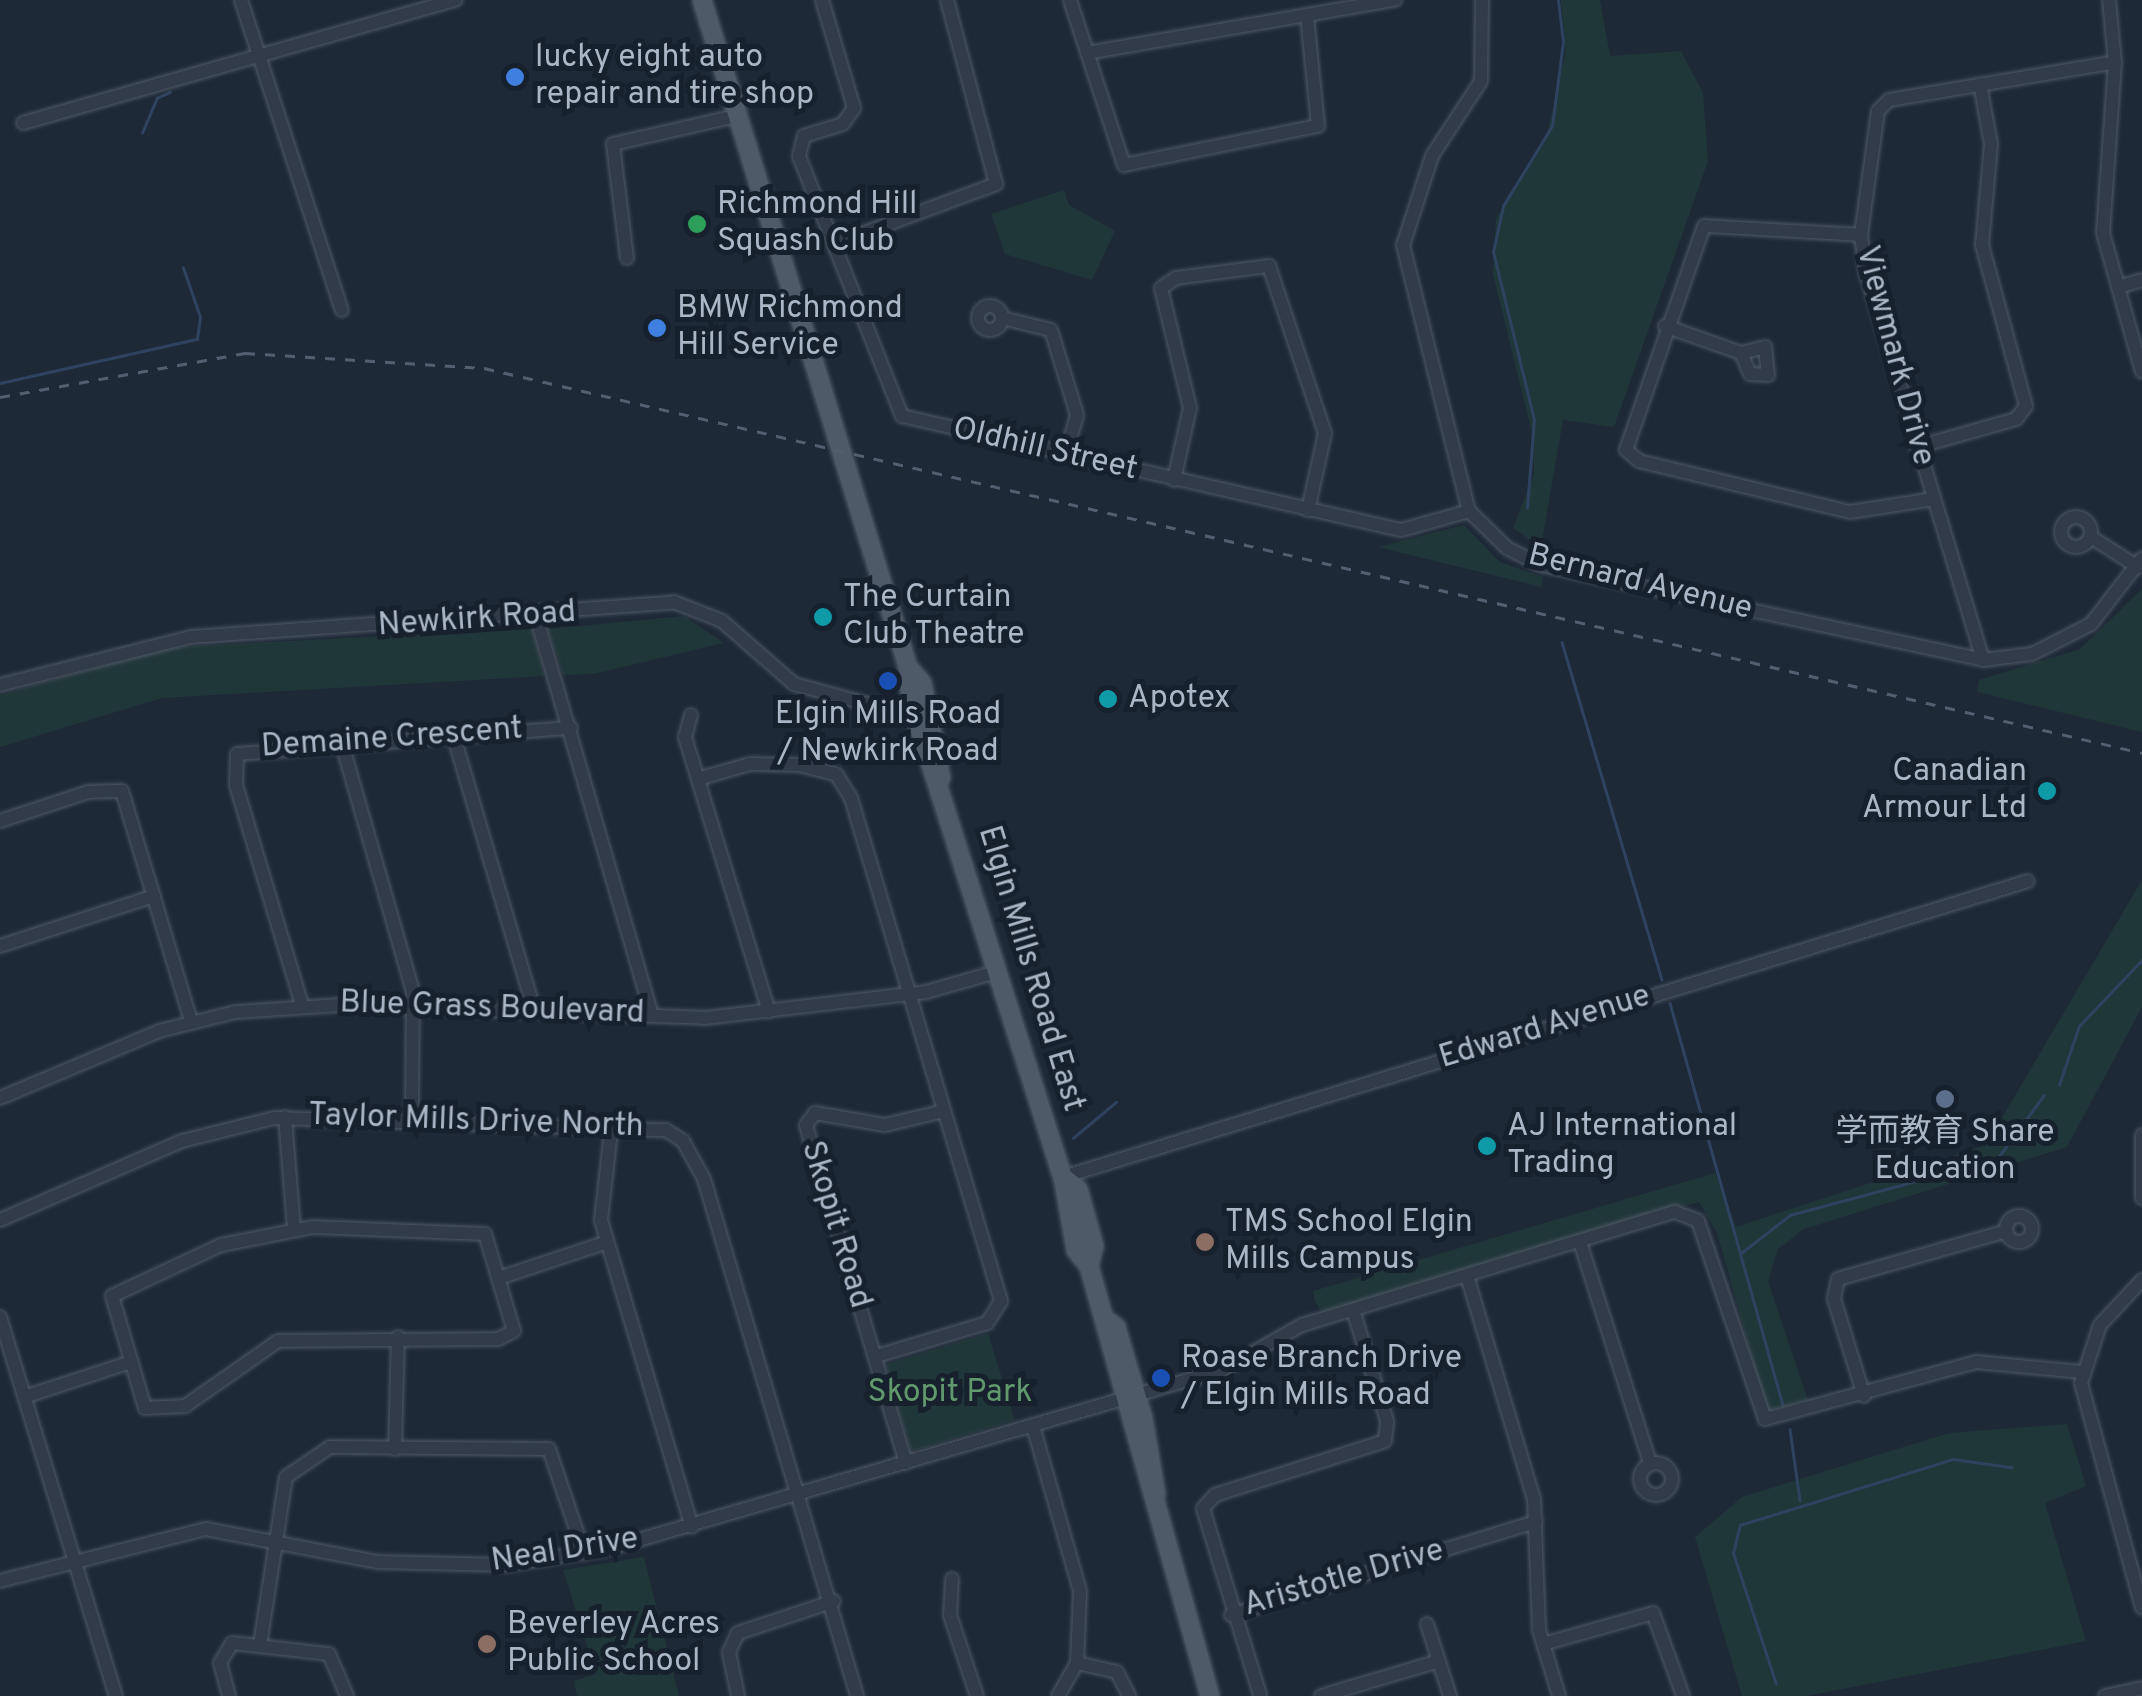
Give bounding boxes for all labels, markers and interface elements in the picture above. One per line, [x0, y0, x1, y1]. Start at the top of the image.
place label: lucky eight auto repair and tire shop [535, 40, 814, 115]
marker: lucky eight auto repair and tire shop [504, 66, 526, 88]
place label: Richmond Hill Squash Club [717, 187, 917, 262]
marker: Richmond Hill Squash Club [686, 213, 708, 235]
street label: Viewmark Drive [1846, 242, 1942, 470]
place label: BMW Richmond Hill Service [677, 291, 903, 366]
marker: BMW Richmond Hill Service [646, 317, 668, 339]
street label: Oldhill Street [949, 410, 1141, 490]
street label: Bernard Avenue [1523, 536, 1757, 630]
place label: The Curtain Club Theatre [843, 580, 1026, 655]
street label: Newkirk Road [377, 594, 577, 646]
marker: The Curtain Club Theatre [812, 606, 834, 628]
marker: Elgin Mills Road / Newkirk Road [877, 670, 899, 692]
place label: Apotex [1128, 680, 1230, 718]
marker: Apotex [1097, 688, 1119, 710]
place label: Elgin Mills Road / Newkirk Road [775, 697, 1001, 772]
street label: Demaine Crescent [260, 711, 524, 767]
place label: Canadian Armour Ltd [1862, 754, 2027, 829]
marker: Canadian Armour Ltd [2036, 780, 2058, 802]
street label: Elgin Mills Road East [968, 822, 1092, 1116]
street label: Edward Avenue [1434, 977, 1656, 1079]
street label: Blue Grass Boulevard [339, 984, 645, 1034]
marker: 学而教育 Share Education [1934, 1088, 1956, 1110]
street label: Taylor Mills Drive North [308, 1097, 644, 1147]
place label: AJ International Trading [1507, 1109, 1737, 1184]
place label: 学而教育 Share Education [1836, 1115, 2054, 1190]
marker: AJ International Trading [1476, 1135, 1498, 1157]
street label: Skopit Road [791, 1137, 879, 1313]
place label: TMS School Elgin Mills Campus [1225, 1205, 1473, 1280]
marker: TMS School Elgin Mills Campus [1194, 1231, 1216, 1253]
place label: Roase Branch Drive / Elgin Mills Road [1181, 1341, 1462, 1416]
marker: Roase Branch Drive / Elgin Mills Road [1150, 1367, 1172, 1389]
park label: Skopit Park [868, 1374, 1032, 1412]
street label: Neal Drive [489, 1520, 641, 1582]
street label: Aristotle Drive [1239, 1532, 1449, 1626]
place label: Beverley Acres Public School [507, 1607, 721, 1682]
marker: Beverley Acres Public School [476, 1633, 498, 1655]

